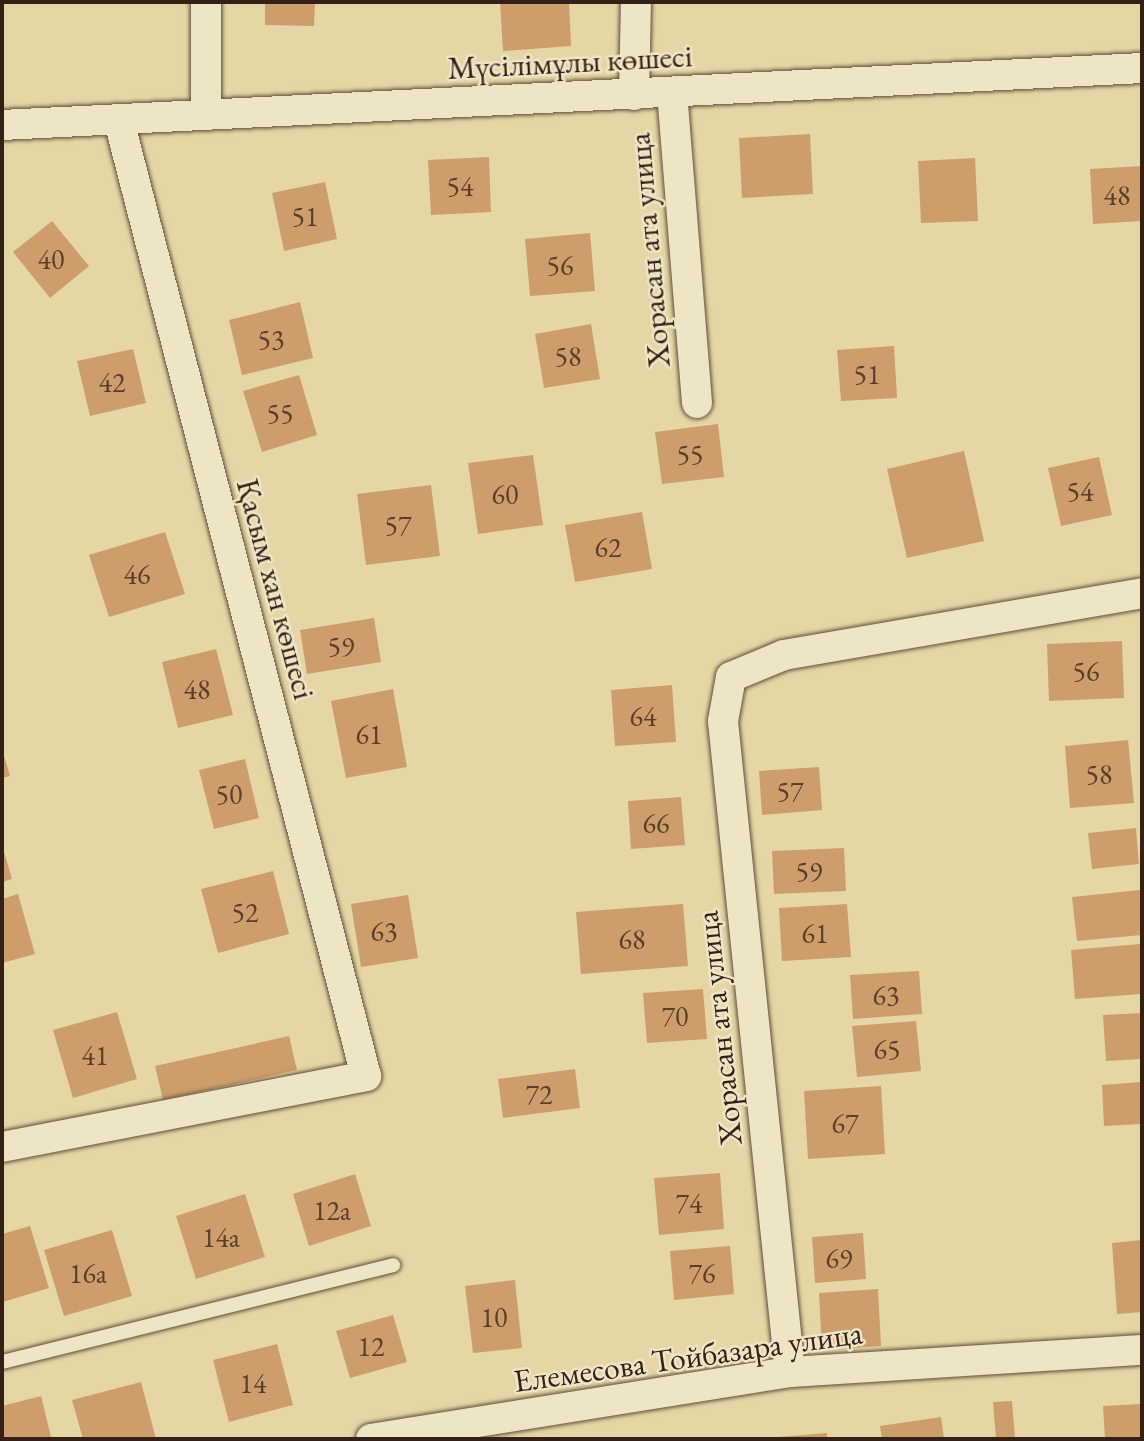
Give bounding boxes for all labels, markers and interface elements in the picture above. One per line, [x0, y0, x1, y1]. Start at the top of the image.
street label: Мүсілімұлы көшесі [447, 36, 693, 88]
street label: Хорасан ата улица [620, 131, 678, 369]
house number: 54 [447, 169, 473, 203]
house number: 48 [1104, 178, 1130, 212]
house number: 51 [292, 199, 318, 233]
house number: 40 [38, 242, 64, 276]
house number: 56 [547, 248, 573, 282]
house number: 53 [258, 322, 284, 356]
house number: 58 [555, 339, 581, 373]
house number: 51 [854, 357, 880, 391]
house number: 42 [99, 365, 125, 399]
house number: 55 [267, 396, 293, 430]
house number: 55 [677, 437, 703, 471]
street label: Қасым хан көшесі [228, 474, 324, 704]
house number: 54 [1067, 474, 1093, 508]
house number: 60 [492, 477, 518, 511]
house number: 57 [385, 508, 411, 542]
house number: 62 [595, 530, 621, 564]
house number: 46 [124, 557, 150, 591]
house number: 59 [328, 629, 354, 663]
house number: 56 [1073, 654, 1099, 688]
house number: 48 [184, 672, 210, 706]
house number: 64 [630, 699, 656, 733]
house number: 61 [356, 717, 382, 751]
house number: 58 [1086, 757, 1112, 791]
house number: 57 [777, 774, 803, 808]
house number: 50 [216, 777, 242, 811]
house number: 66 [643, 806, 669, 840]
house number: 59 [796, 854, 822, 888]
house number: 52 [232, 895, 258, 929]
street label: Хорасан ата улица [688, 909, 750, 1147]
house number: 63 [371, 914, 397, 948]
house number: 61 [802, 916, 828, 950]
house number: 68 [619, 922, 645, 956]
house number: 63 [873, 978, 899, 1012]
house number: 70 [662, 999, 688, 1033]
house number: 65 [874, 1032, 900, 1066]
house number: 41 [82, 1038, 108, 1072]
house number: 72 [526, 1077, 552, 1111]
house number: 67 [832, 1106, 858, 1140]
house number: 74 [676, 1186, 702, 1220]
house number: 12а [313, 1193, 351, 1227]
house number: 14а [202, 1220, 240, 1254]
house number: 69 [826, 1241, 852, 1275]
house number: 16а [69, 1256, 107, 1290]
house number: 76 [689, 1256, 715, 1290]
house number: 10 [481, 1300, 507, 1334]
street label: Елемесова Тойбазара улица [511, 1314, 865, 1400]
house number: 12 [358, 1329, 384, 1363]
house number: 14 [240, 1366, 266, 1400]

